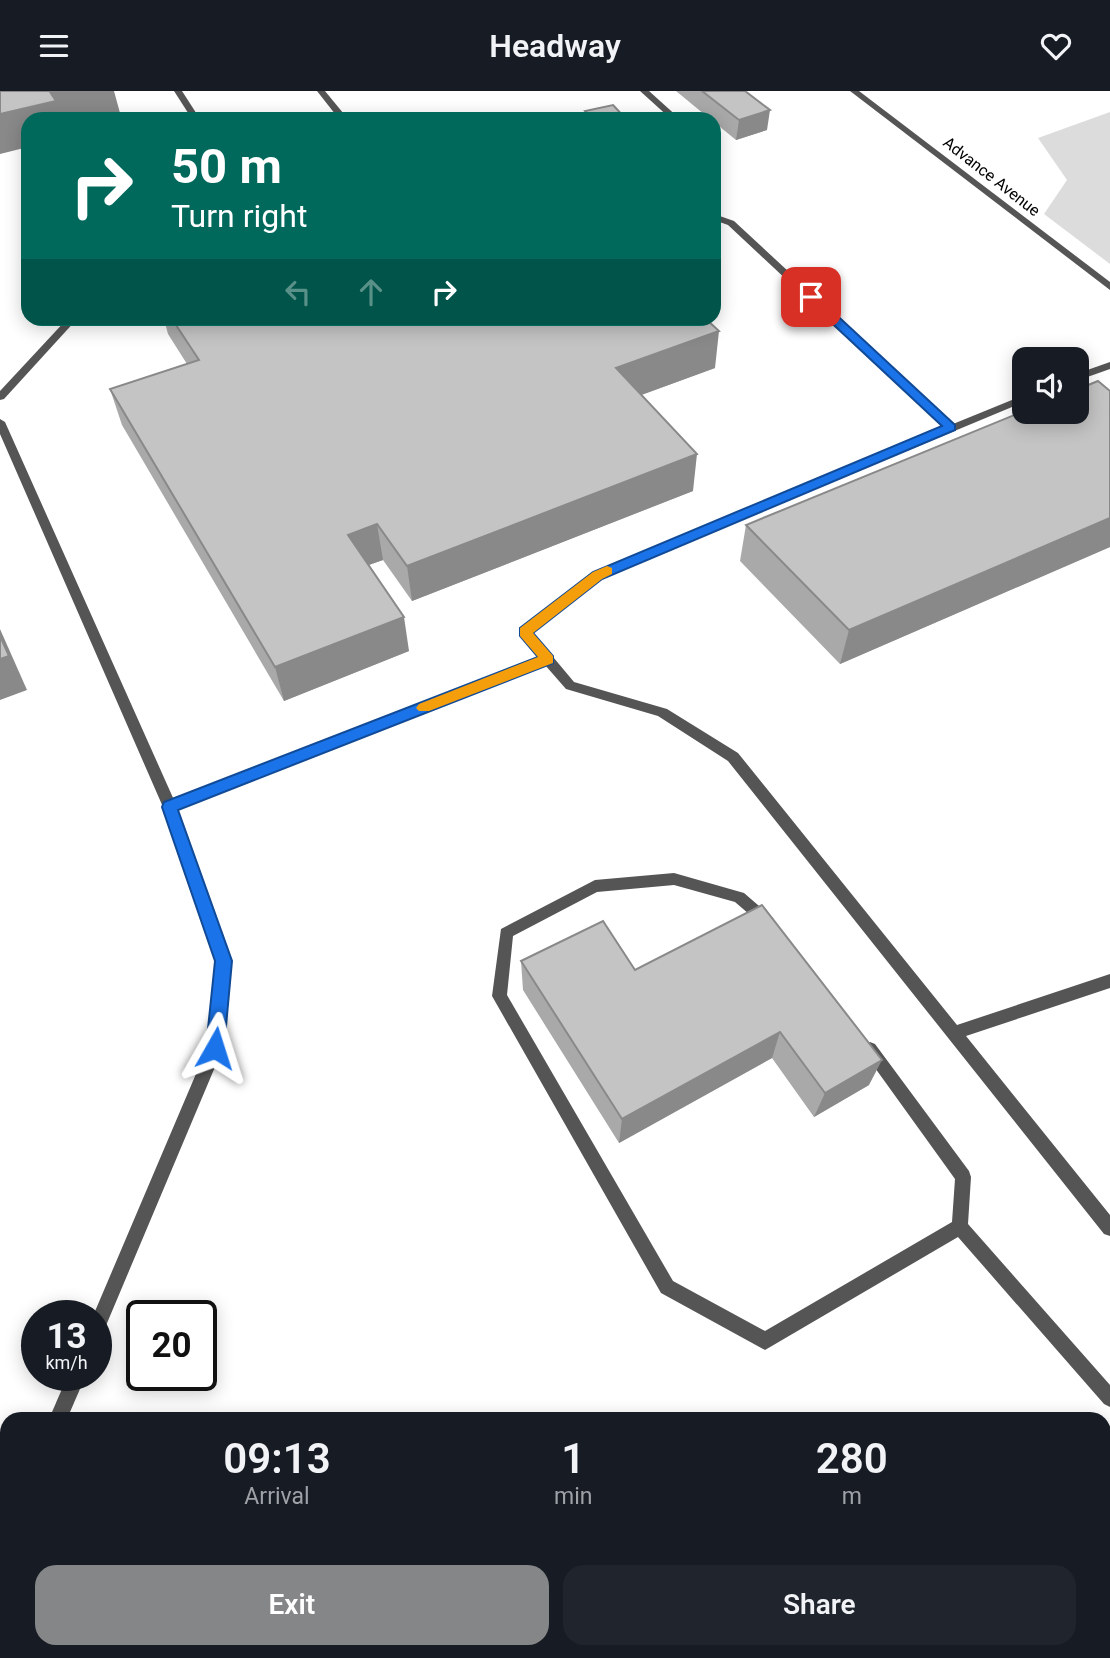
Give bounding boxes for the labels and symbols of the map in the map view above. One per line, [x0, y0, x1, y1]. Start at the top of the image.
street label: Advance Avenue [939, 133, 1044, 220]
pin [781, 267, 841, 327]
position arrow [178, 1011, 252, 1085]
speed limit sign: 20 [126, 1300, 217, 1391]

